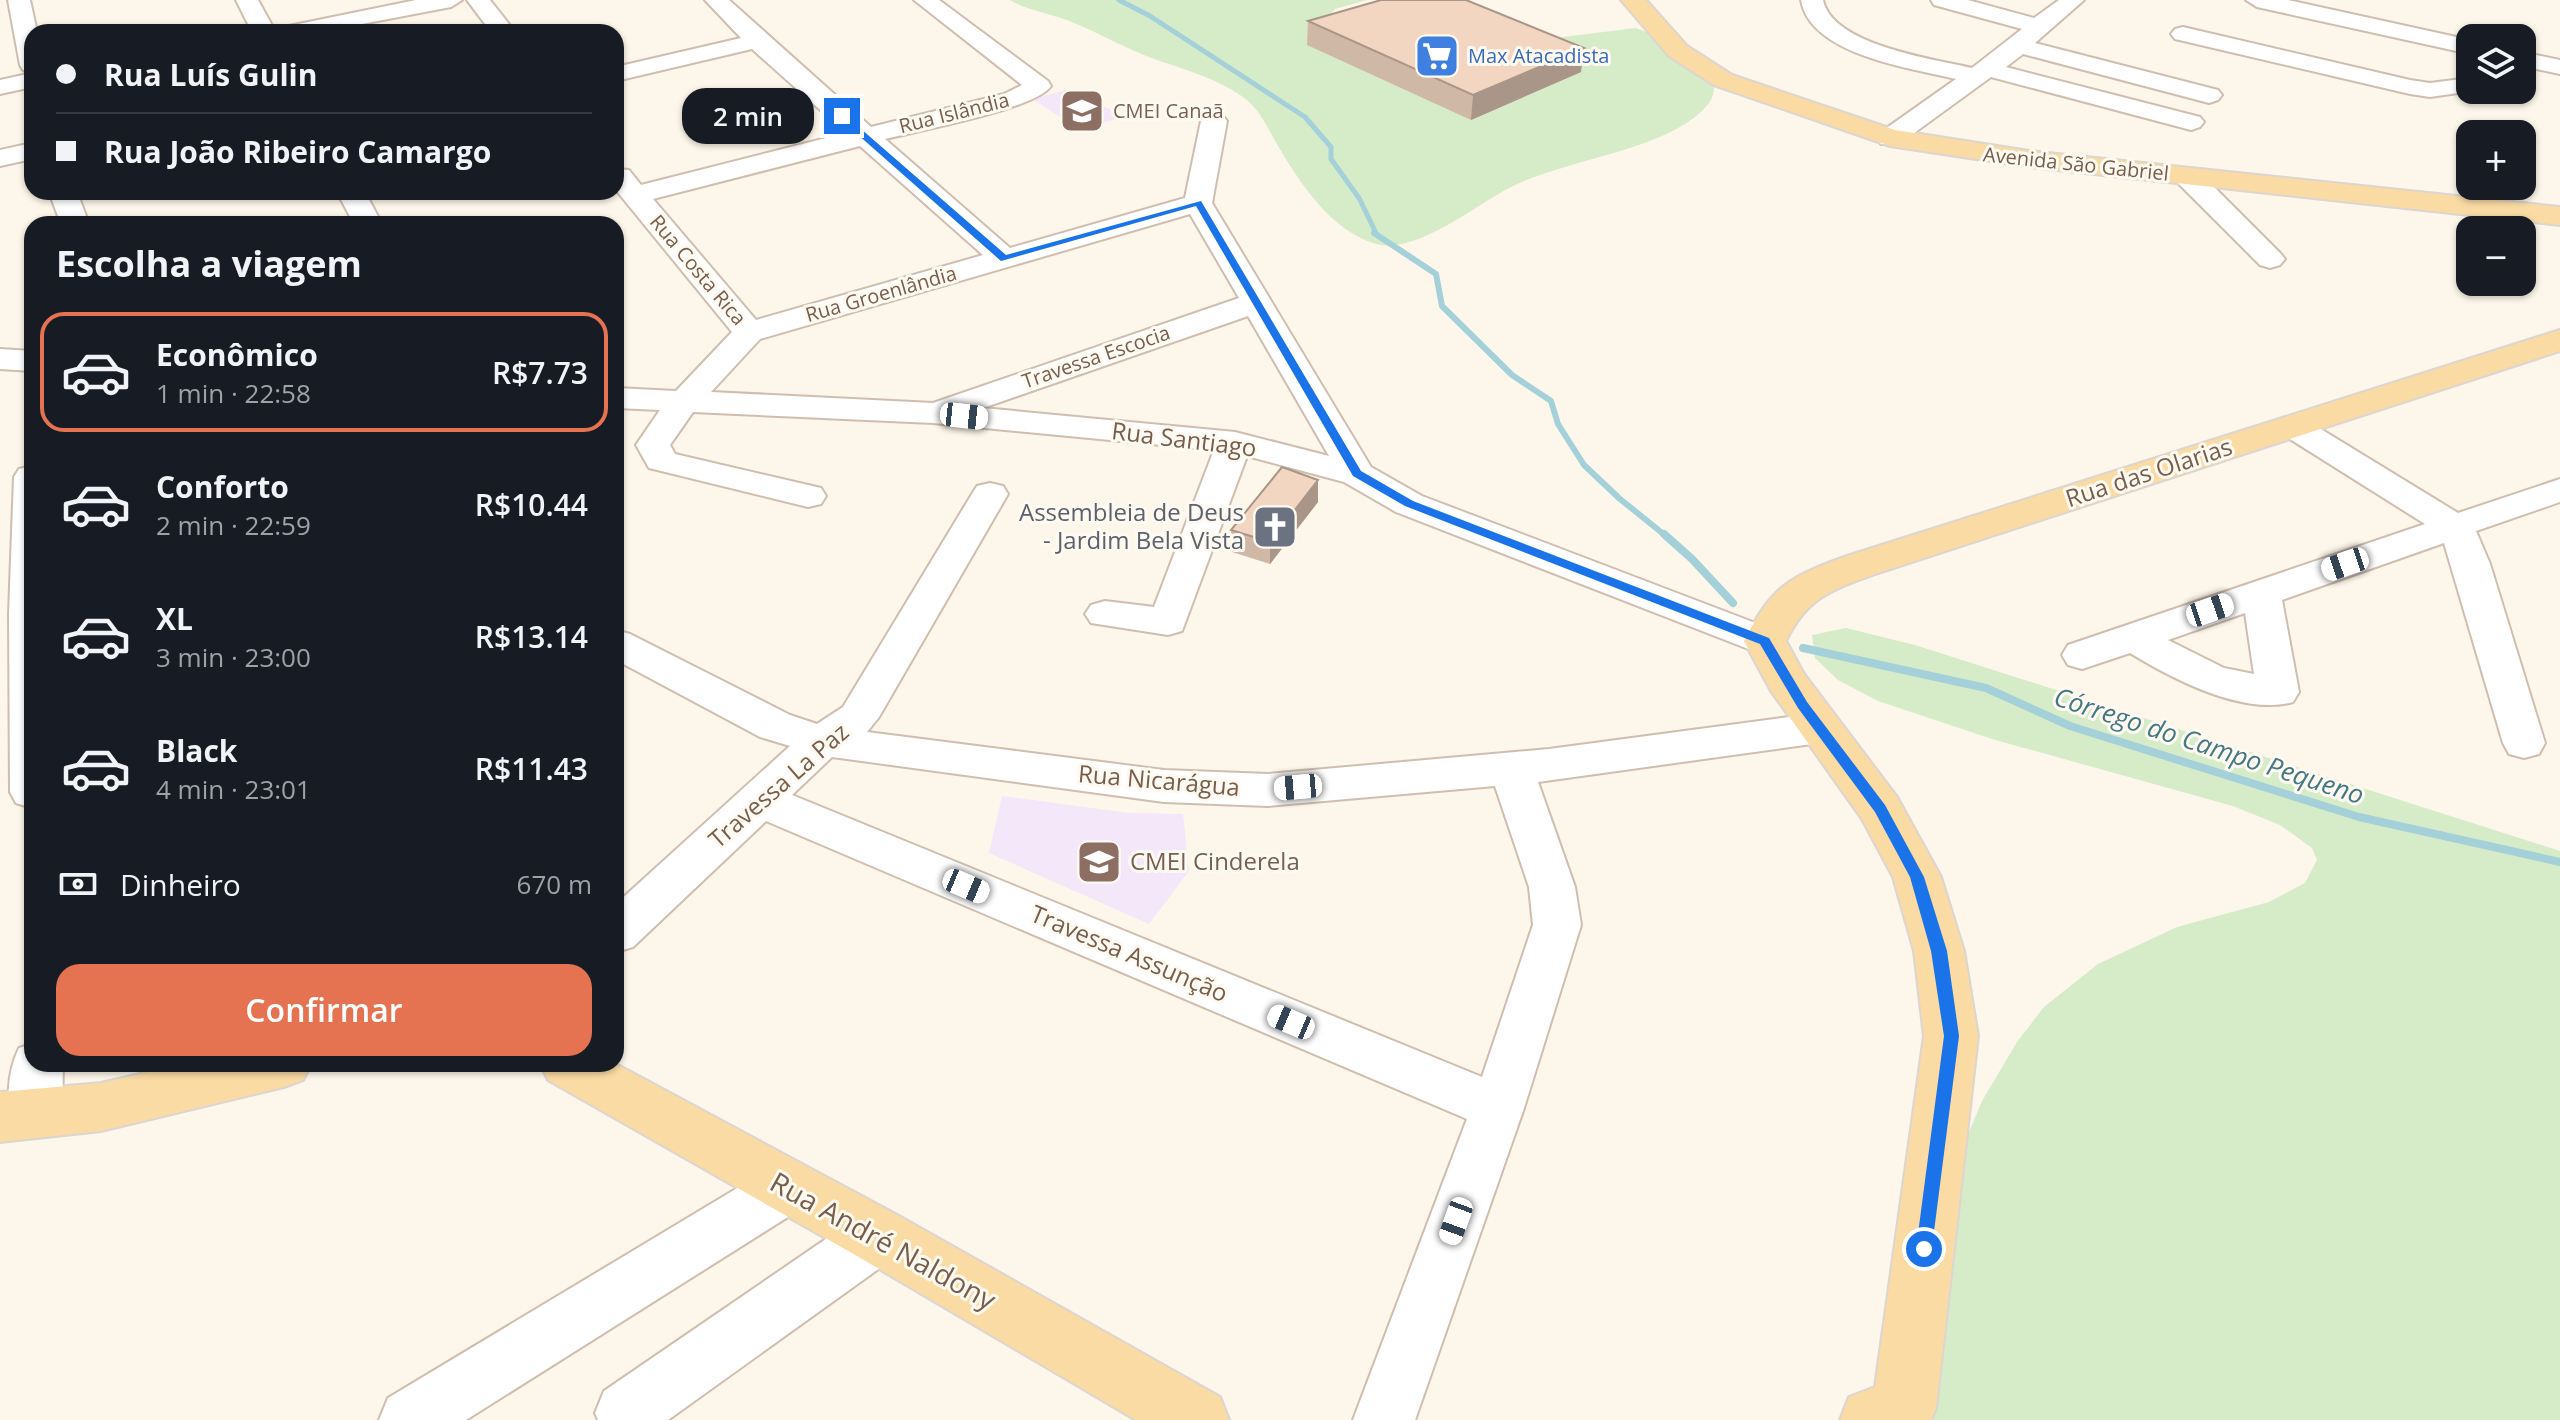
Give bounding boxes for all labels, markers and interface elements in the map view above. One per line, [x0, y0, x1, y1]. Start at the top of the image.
map controls [2456, 24, 2536, 296]
button: layers [2456, 24, 2536, 104]
supermarket icon: Max Atacadista [1413, 32, 1461, 80]
place label: Max Atacadista [1468, 42, 1609, 69]
text: Rua Luís Gulin [104, 54, 317, 95]
street label: Rua Islândia [896, 86, 1012, 139]
school or university icon: CMEI Canaã [1058, 87, 1106, 135]
callout: 2 min [682, 88, 814, 144]
place label: CMEI Canaã [1113, 97, 1224, 124]
text: 2 min [713, 98, 783, 134]
route end [824, 98, 860, 134]
button: + [2456, 120, 2536, 200]
text: Rua João Ribeiro Camargo [104, 131, 491, 172]
street label: Avenida São Gabriel [1982, 140, 2170, 187]
street label: Rua Costa Rica [644, 209, 753, 331]
button: − [2456, 216, 2536, 296]
text: Escolha a viagem [56, 239, 362, 288]
street label: Rua Groenlândia [802, 259, 960, 328]
street label: Travessa Escocia [1018, 319, 1173, 395]
text: Econômico [156, 334, 318, 375]
icon: car [60, 336, 132, 408]
text: R$7.73 [492, 352, 588, 393]
text: 1 min · 22:58 [156, 375, 311, 411]
car [939, 402, 989, 430]
street label: Rua Santiago [1110, 413, 1259, 464]
street label: Rua das Olarias [2061, 429, 2236, 514]
text: Conforto [156, 466, 289, 507]
icon: car [60, 468, 132, 540]
text: R$10.44 [475, 484, 588, 525]
place label: Assembleia de Deus - Jardim Bela Vista [1019, 495, 1244, 556]
church icon: Assembleia de Deus - Jardim Bela Vista [1251, 503, 1299, 551]
text: 2 min · 22:59 [156, 507, 311, 543]
car [2318, 545, 2372, 583]
car [2183, 591, 2237, 629]
text: XL [156, 598, 193, 639]
icon: car [60, 600, 132, 672]
text: R$13.14 [475, 616, 588, 657]
text: 3 min · 23:00 [156, 639, 311, 675]
water label: Córrego do Campo Pequeno [2050, 678, 2369, 812]
street label: Travessa La Paz [701, 715, 855, 855]
text: Black [156, 730, 237, 771]
icon: car [60, 732, 132, 804]
text: R$11.43 [475, 748, 588, 789]
street label: Rua Nicarágua [1077, 756, 1241, 803]
text: 4 min · 23:01 [156, 771, 311, 807]
car [1273, 773, 1323, 801]
school or university icon: CMEI Cinderela [1075, 838, 1123, 886]
place label: CMEI Cinderela [1130, 844, 1300, 877]
icon: cash [56, 862, 100, 906]
text: Dinheiro [120, 864, 241, 905]
text: 670 m [517, 866, 592, 902]
car [939, 866, 993, 906]
street label: Travessa Assunção [1026, 896, 1233, 1009]
button: Confirmar [56, 964, 592, 1056]
car [1264, 1002, 1318, 1042]
street label: Rua André Naldony [764, 1162, 1004, 1318]
car [1437, 1194, 1475, 1248]
route start [1906, 1231, 1942, 1267]

